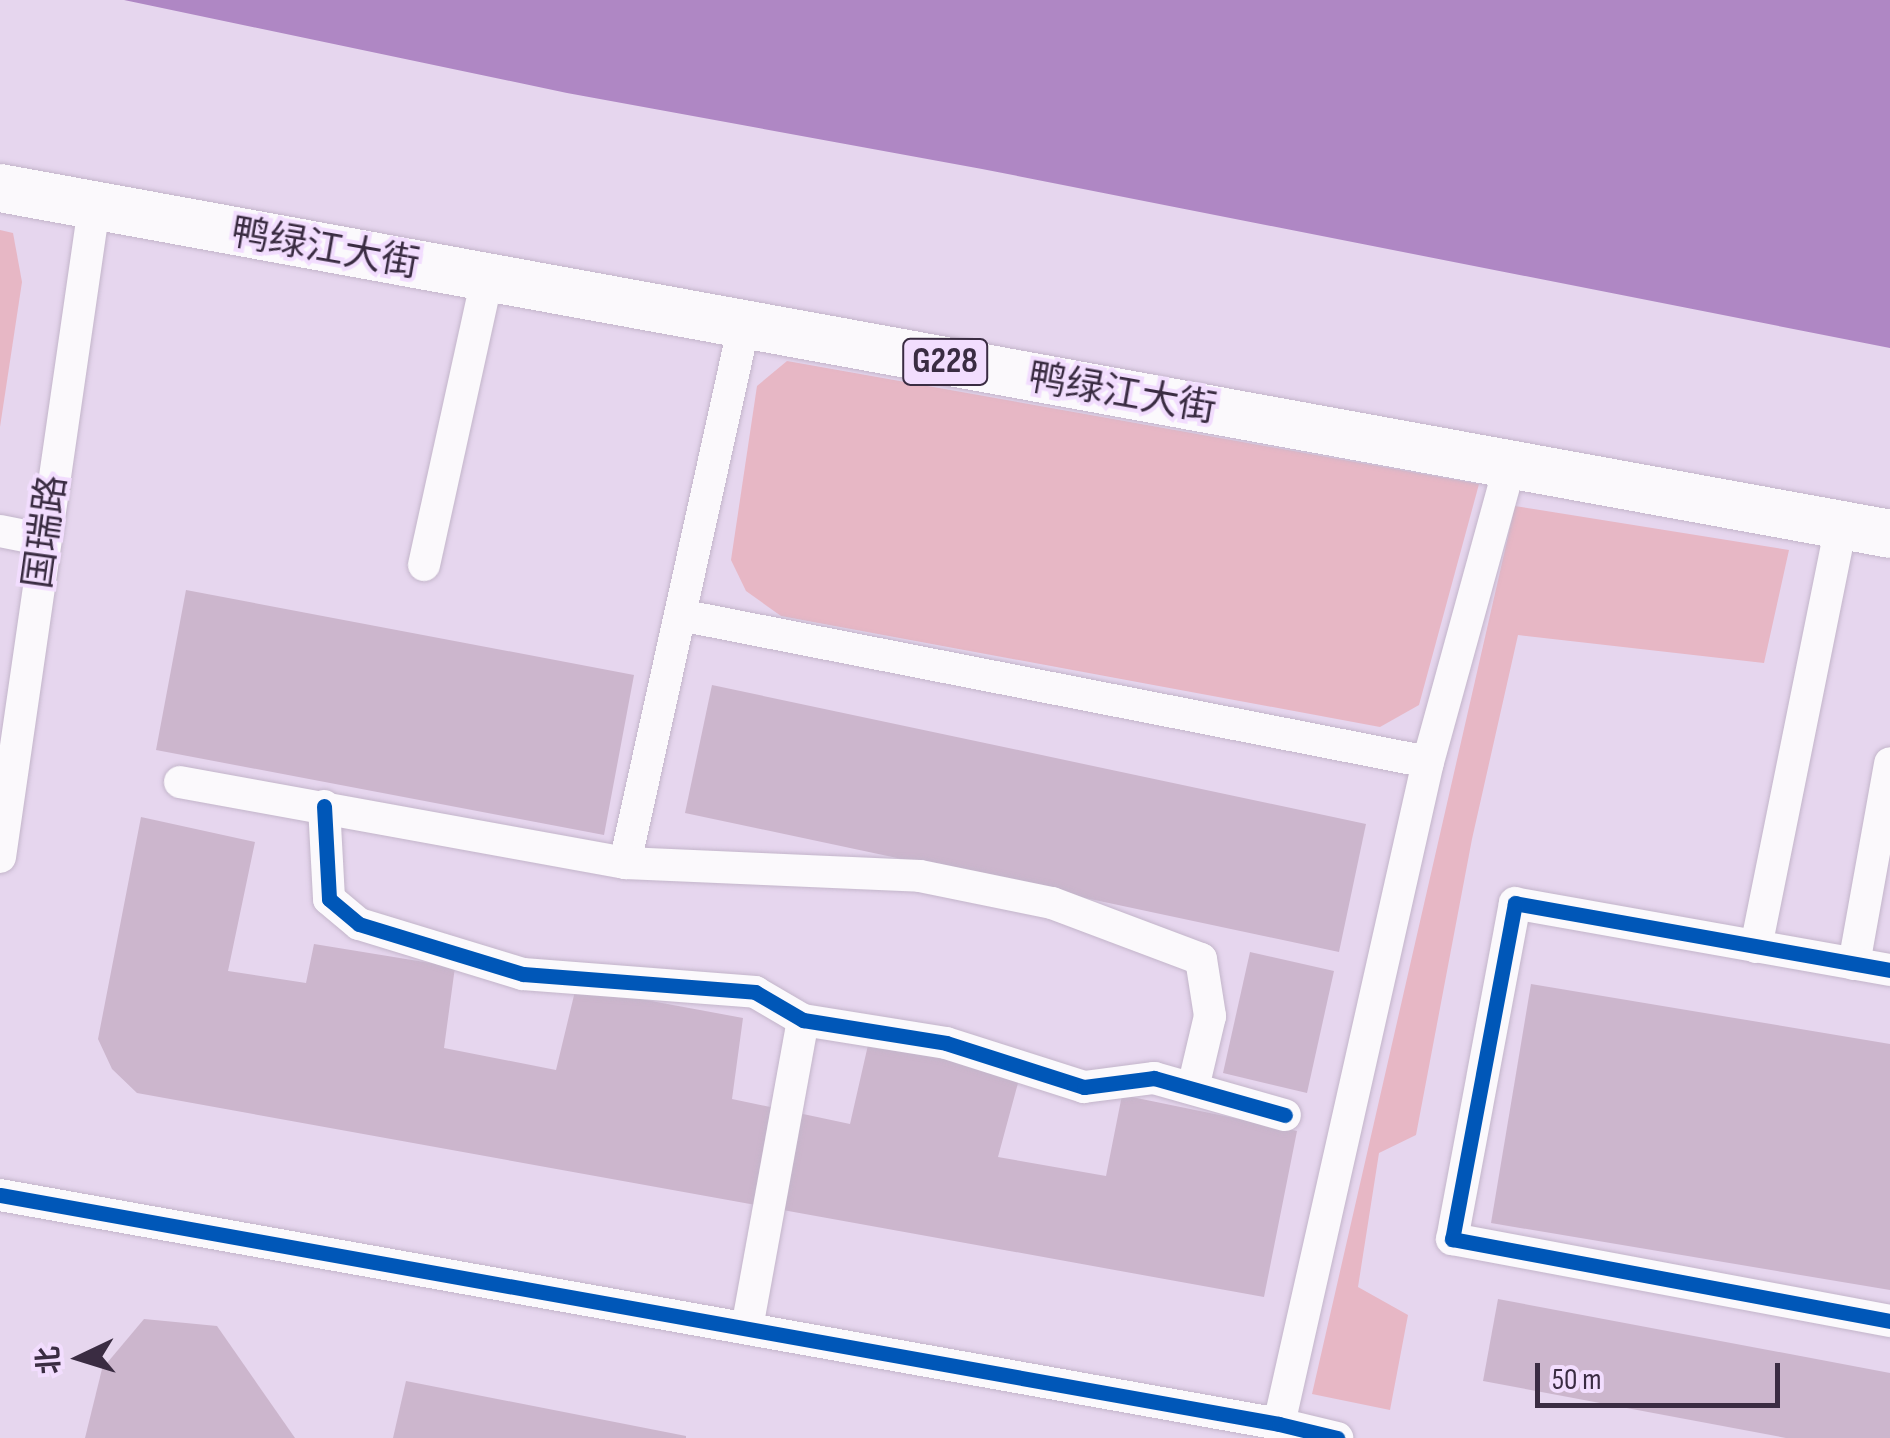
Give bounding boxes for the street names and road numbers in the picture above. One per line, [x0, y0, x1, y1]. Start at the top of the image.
street label: 鸭绿江大街 [227, 210, 423, 288]
road number: G228 [900, 332, 990, 392]
street label: 鸭绿江大街 [1024, 355, 1220, 433]
street label: 国瑞路 [15, 472, 77, 592]

